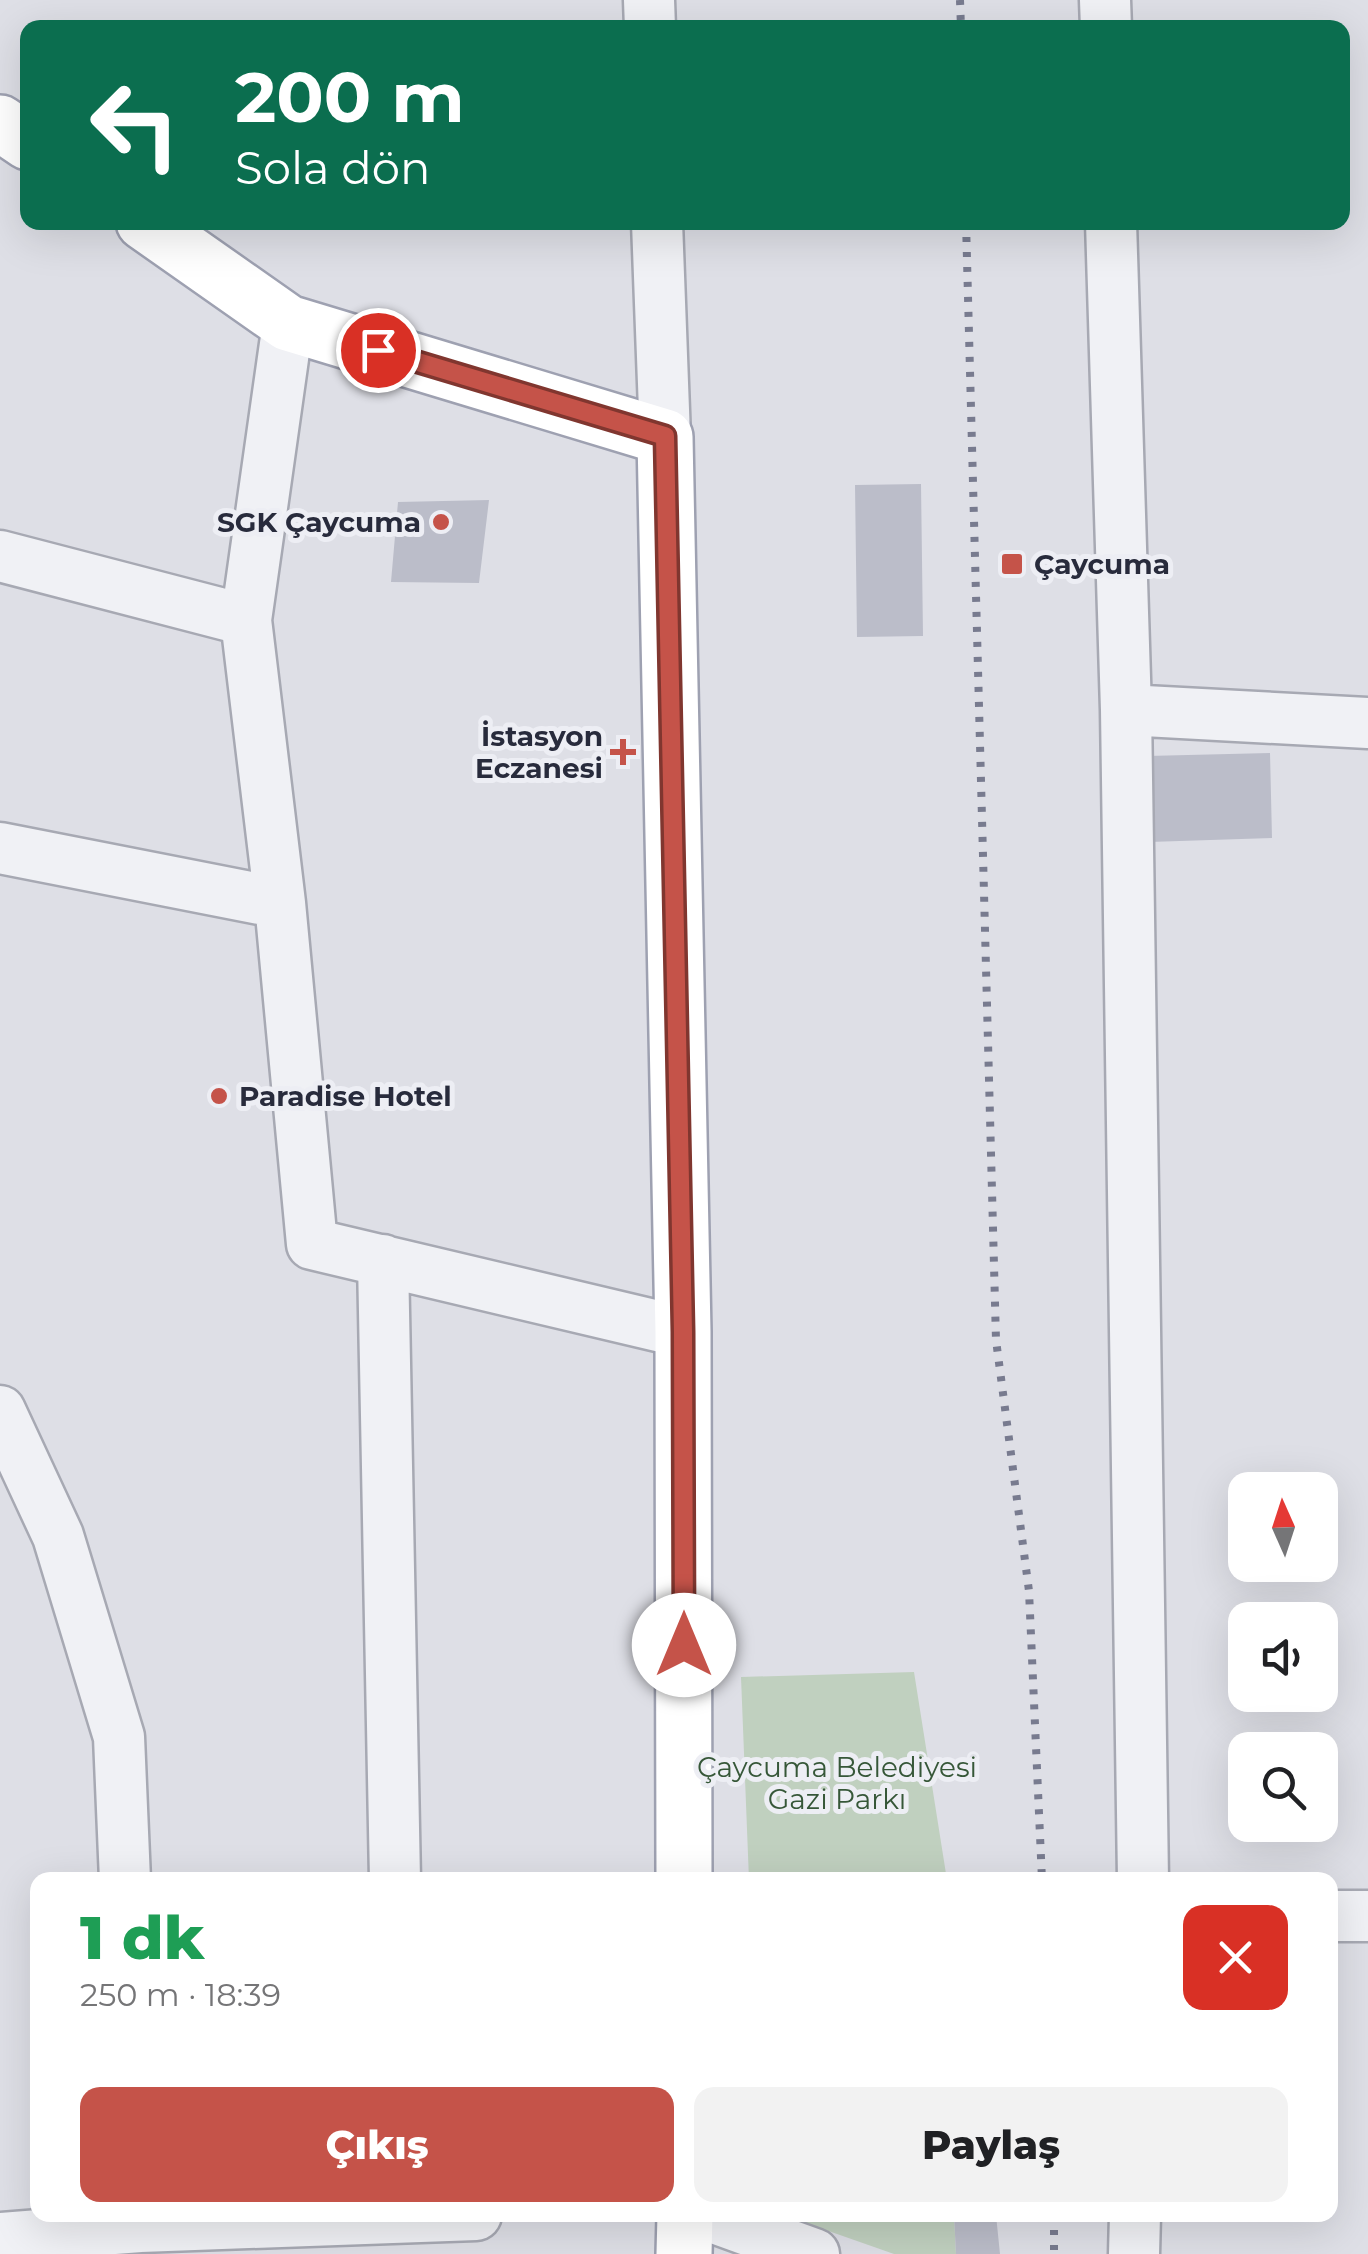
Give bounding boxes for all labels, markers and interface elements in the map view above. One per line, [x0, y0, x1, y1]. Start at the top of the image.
text: 200 m [235, 54, 465, 140]
icon: left [70, 60, 200, 190]
text: Sola dön [235, 140, 430, 195]
pin [336, 308, 421, 393]
icon: arrive [351, 323, 406, 378]
place label: SGK Çaycuma [217, 505, 421, 539]
marker: SGK Çaycuma [430, 511, 452, 533]
place label: Çaycuma [1034, 547, 1170, 581]
marker: Çaycuma [999, 551, 1025, 577]
place label: İstasyon Eczanesi [475, 719, 603, 785]
marker: İstasyon Eczanesi [612, 741, 634, 763]
place label: Paradise Hotel [239, 1079, 452, 1113]
marker: Paradise Hotel [208, 1085, 230, 1107]
north arrow [1228, 1472, 1338, 1582]
map controls [1228, 1472, 1338, 1842]
position arrow [632, 1593, 736, 1697]
button: sound [1228, 1602, 1338, 1712]
button: search [1228, 1732, 1338, 1842]
park label: Çaycuma Belediyesi Gazi Parkı [697, 1750, 977, 1816]
text: 1 dk [80, 1901, 204, 1974]
button: close [1183, 1905, 1288, 2010]
text: 250 m · 18:39 [80, 1975, 281, 2014]
button: Çıkış [80, 2087, 674, 2202]
button: Paylaş [694, 2087, 1288, 2202]

